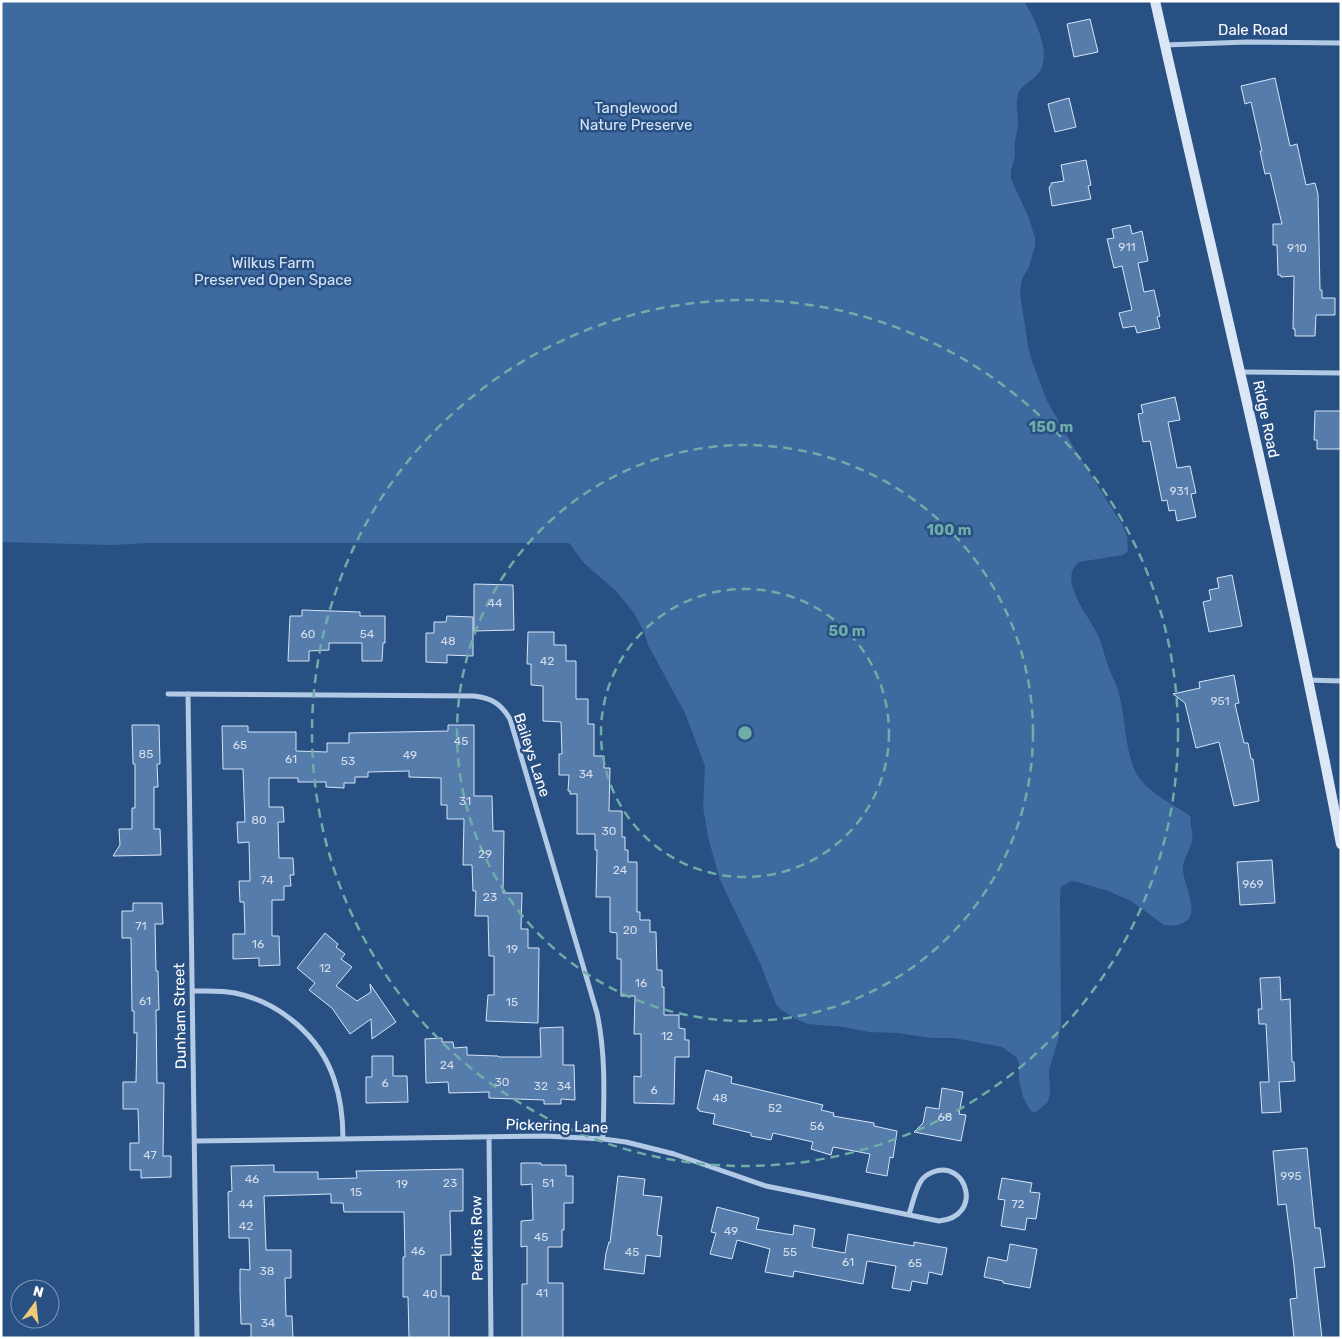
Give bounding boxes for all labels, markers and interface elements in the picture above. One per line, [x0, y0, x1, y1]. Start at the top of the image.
street label: Dale Road [1218, 21, 1288, 39]
park label: Tanglewood Nature Preserve [580, 99, 692, 134]
house number: 911 [1118, 240, 1136, 254]
house number: 910 [1287, 241, 1307, 255]
park label: Wilkus Farm Preserved Open Space [194, 254, 352, 289]
street label: Ridge Road [1249, 379, 1283, 459]
text: 150 m [1029, 418, 1073, 436]
house number: 931 [1169, 484, 1189, 498]
text: 100 m [927, 521, 971, 539]
house number: 44 [488, 596, 503, 610]
text: 50 m [829, 622, 865, 640]
house number: 60 [301, 627, 315, 641]
house number: 54 [360, 627, 375, 641]
house number: 48 [440, 634, 456, 648]
house number: 42 [540, 654, 554, 668]
house number: 951 [1210, 694, 1230, 708]
street label: Baileys Lane [510, 711, 554, 799]
centre of rings [736, 724, 754, 742]
house number: 45 [454, 734, 468, 748]
house number: 65 [233, 738, 247, 752]
house number: 85 [139, 747, 153, 761]
house number: 49 [403, 748, 417, 762]
house number: 61 [285, 752, 297, 766]
house number: 53 [341, 754, 355, 768]
house number: 34 [579, 767, 594, 781]
house number: 31 [459, 794, 471, 808]
house number: 80 [251, 813, 267, 827]
house number: 30 [602, 824, 616, 838]
house number: 29 [478, 847, 492, 861]
house number: 24 [613, 863, 628, 877]
house number: 74 [260, 873, 274, 887]
house number: 969 [1242, 877, 1264, 891]
house number: 23 [483, 890, 497, 904]
house number: 71 [135, 919, 147, 933]
house number: 20 [623, 923, 637, 937]
house number: 16 [252, 937, 264, 951]
house number: 19 [506, 942, 518, 956]
house number: 12 [319, 961, 331, 975]
street label: Dunham Street [170, 963, 190, 1069]
house number: 16 [635, 976, 647, 990]
house number: 61 [139, 994, 151, 1008]
house number: 15 [506, 995, 518, 1009]
house number: 12 [661, 1029, 673, 1043]
house number: 24 [440, 1058, 455, 1072]
house number: 30 [495, 1075, 509, 1089]
house number: 6 [381, 1076, 389, 1090]
house number: 32 [534, 1079, 548, 1093]
house number: 34 [557, 1079, 572, 1093]
house number: 6 [650, 1083, 658, 1097]
house number: 48 [712, 1091, 728, 1105]
house number: 52 [768, 1101, 782, 1115]
house number: 68 [938, 1110, 952, 1124]
street label: Pickering Lane [505, 1115, 609, 1137]
house number: 56 [810, 1119, 824, 1133]
house number: 47 [143, 1148, 157, 1162]
house number: 995 [1280, 1169, 1302, 1183]
house number: 46 [245, 1172, 259, 1186]
house number: 23 [443, 1176, 457, 1190]
house number: 51 [542, 1176, 554, 1190]
house number: 19 [396, 1177, 408, 1191]
house number: 15 [350, 1185, 362, 1199]
street label: Perkins Row [467, 1195, 487, 1281]
house number: 44 [239, 1197, 254, 1211]
house number: 72 [1011, 1197, 1025, 1211]
house number: 42 [239, 1219, 253, 1233]
house number: 49 [724, 1224, 738, 1238]
house number: 45 [534, 1230, 548, 1244]
house number: 46 [411, 1244, 425, 1258]
house number: 45 [625, 1245, 639, 1259]
house number: 55 [783, 1245, 797, 1259]
house number: 61 [842, 1255, 854, 1269]
house number: 65 [908, 1256, 922, 1270]
house number: 38 [260, 1264, 274, 1278]
north arrow [10, 1279, 60, 1329]
text: N [31, 1282, 45, 1301]
house number: 41 [536, 1286, 548, 1300]
house number: 40 [422, 1287, 438, 1301]
house number: 34 [261, 1316, 276, 1330]

